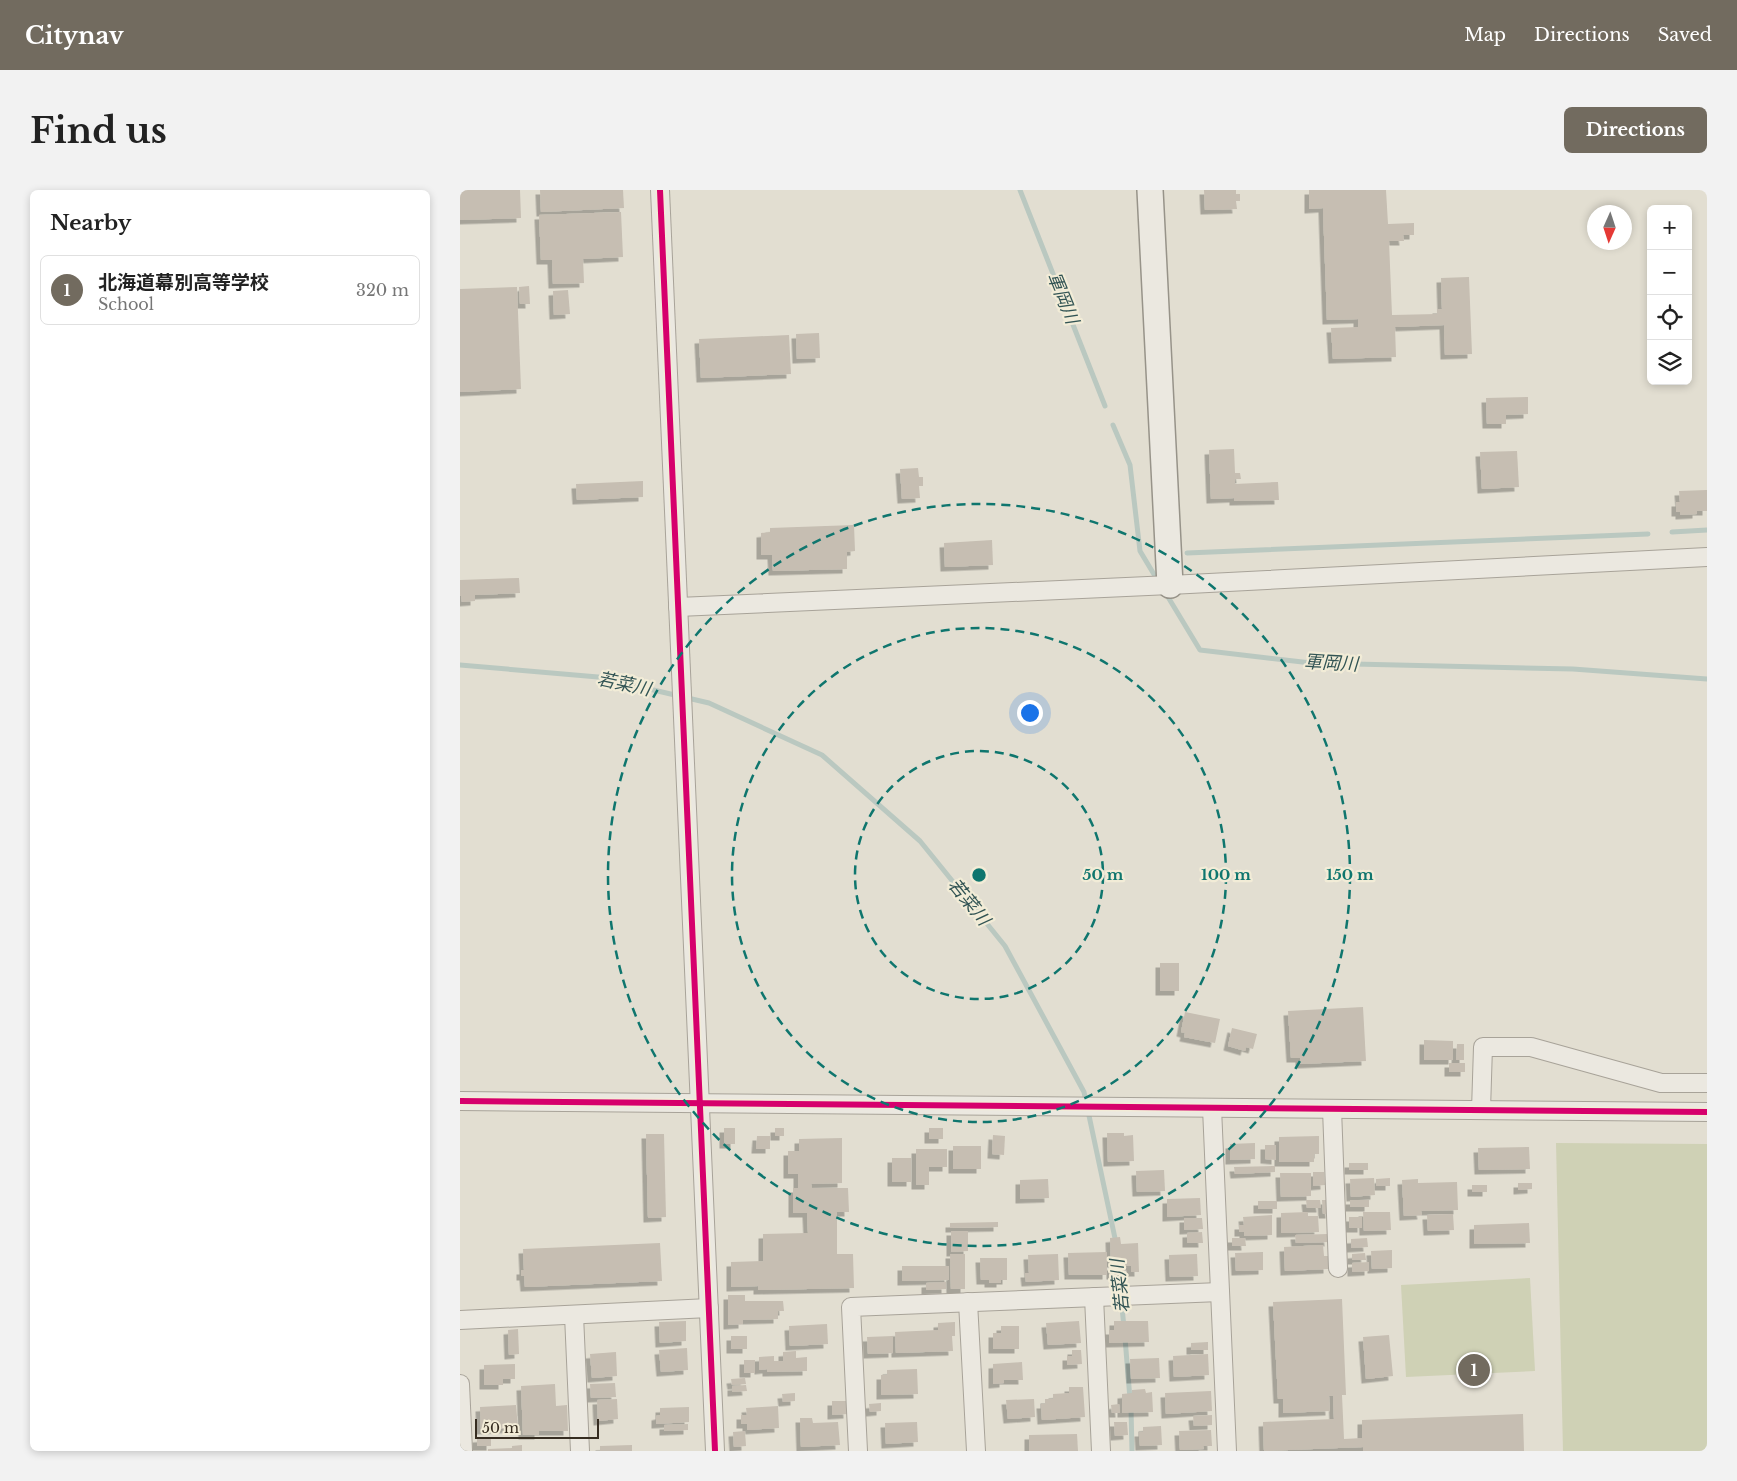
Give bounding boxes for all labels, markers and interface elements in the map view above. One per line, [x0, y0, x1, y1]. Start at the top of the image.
text: Citynav [25, 21, 124, 50]
text: Map [1464, 24, 1506, 46]
text: Directions [1534, 24, 1630, 46]
text: Saved [1658, 24, 1712, 46]
button: Directions [1564, 107, 1707, 153]
text: Find us [30, 109, 167, 152]
north arrow [1587, 205, 1632, 250]
map controls [1647, 205, 1692, 385]
button: + [1647, 205, 1692, 250]
text: Nearby [50, 210, 131, 236]
button: − [1647, 250, 1692, 295]
water label: 軍岡川 [1043, 269, 1084, 329]
text: 北海道幕別高等学校 [98, 271, 269, 294]
text: 1 [64, 280, 70, 300]
text: 320 m [356, 280, 409, 300]
text: School [98, 294, 154, 314]
button: locate [1647, 295, 1692, 340]
button: layers [1647, 340, 1692, 385]
water label: 軍岡川 [1303, 651, 1361, 676]
water label: 若菜川 [595, 668, 655, 701]
your location [1017, 700, 1043, 726]
text: 50 m [1083, 865, 1124, 884]
text: 100 m [1201, 865, 1251, 884]
text: 150 m [1326, 865, 1374, 884]
centre of rings [970, 866, 988, 884]
water label: 若菜川 [943, 874, 996, 931]
water label: 若菜川 [1106, 1256, 1134, 1314]
pin: 1 [1458, 1351, 1490, 1389]
scale bar [475, 1416, 599, 1439]
text: 50 m [482, 1419, 519, 1437]

